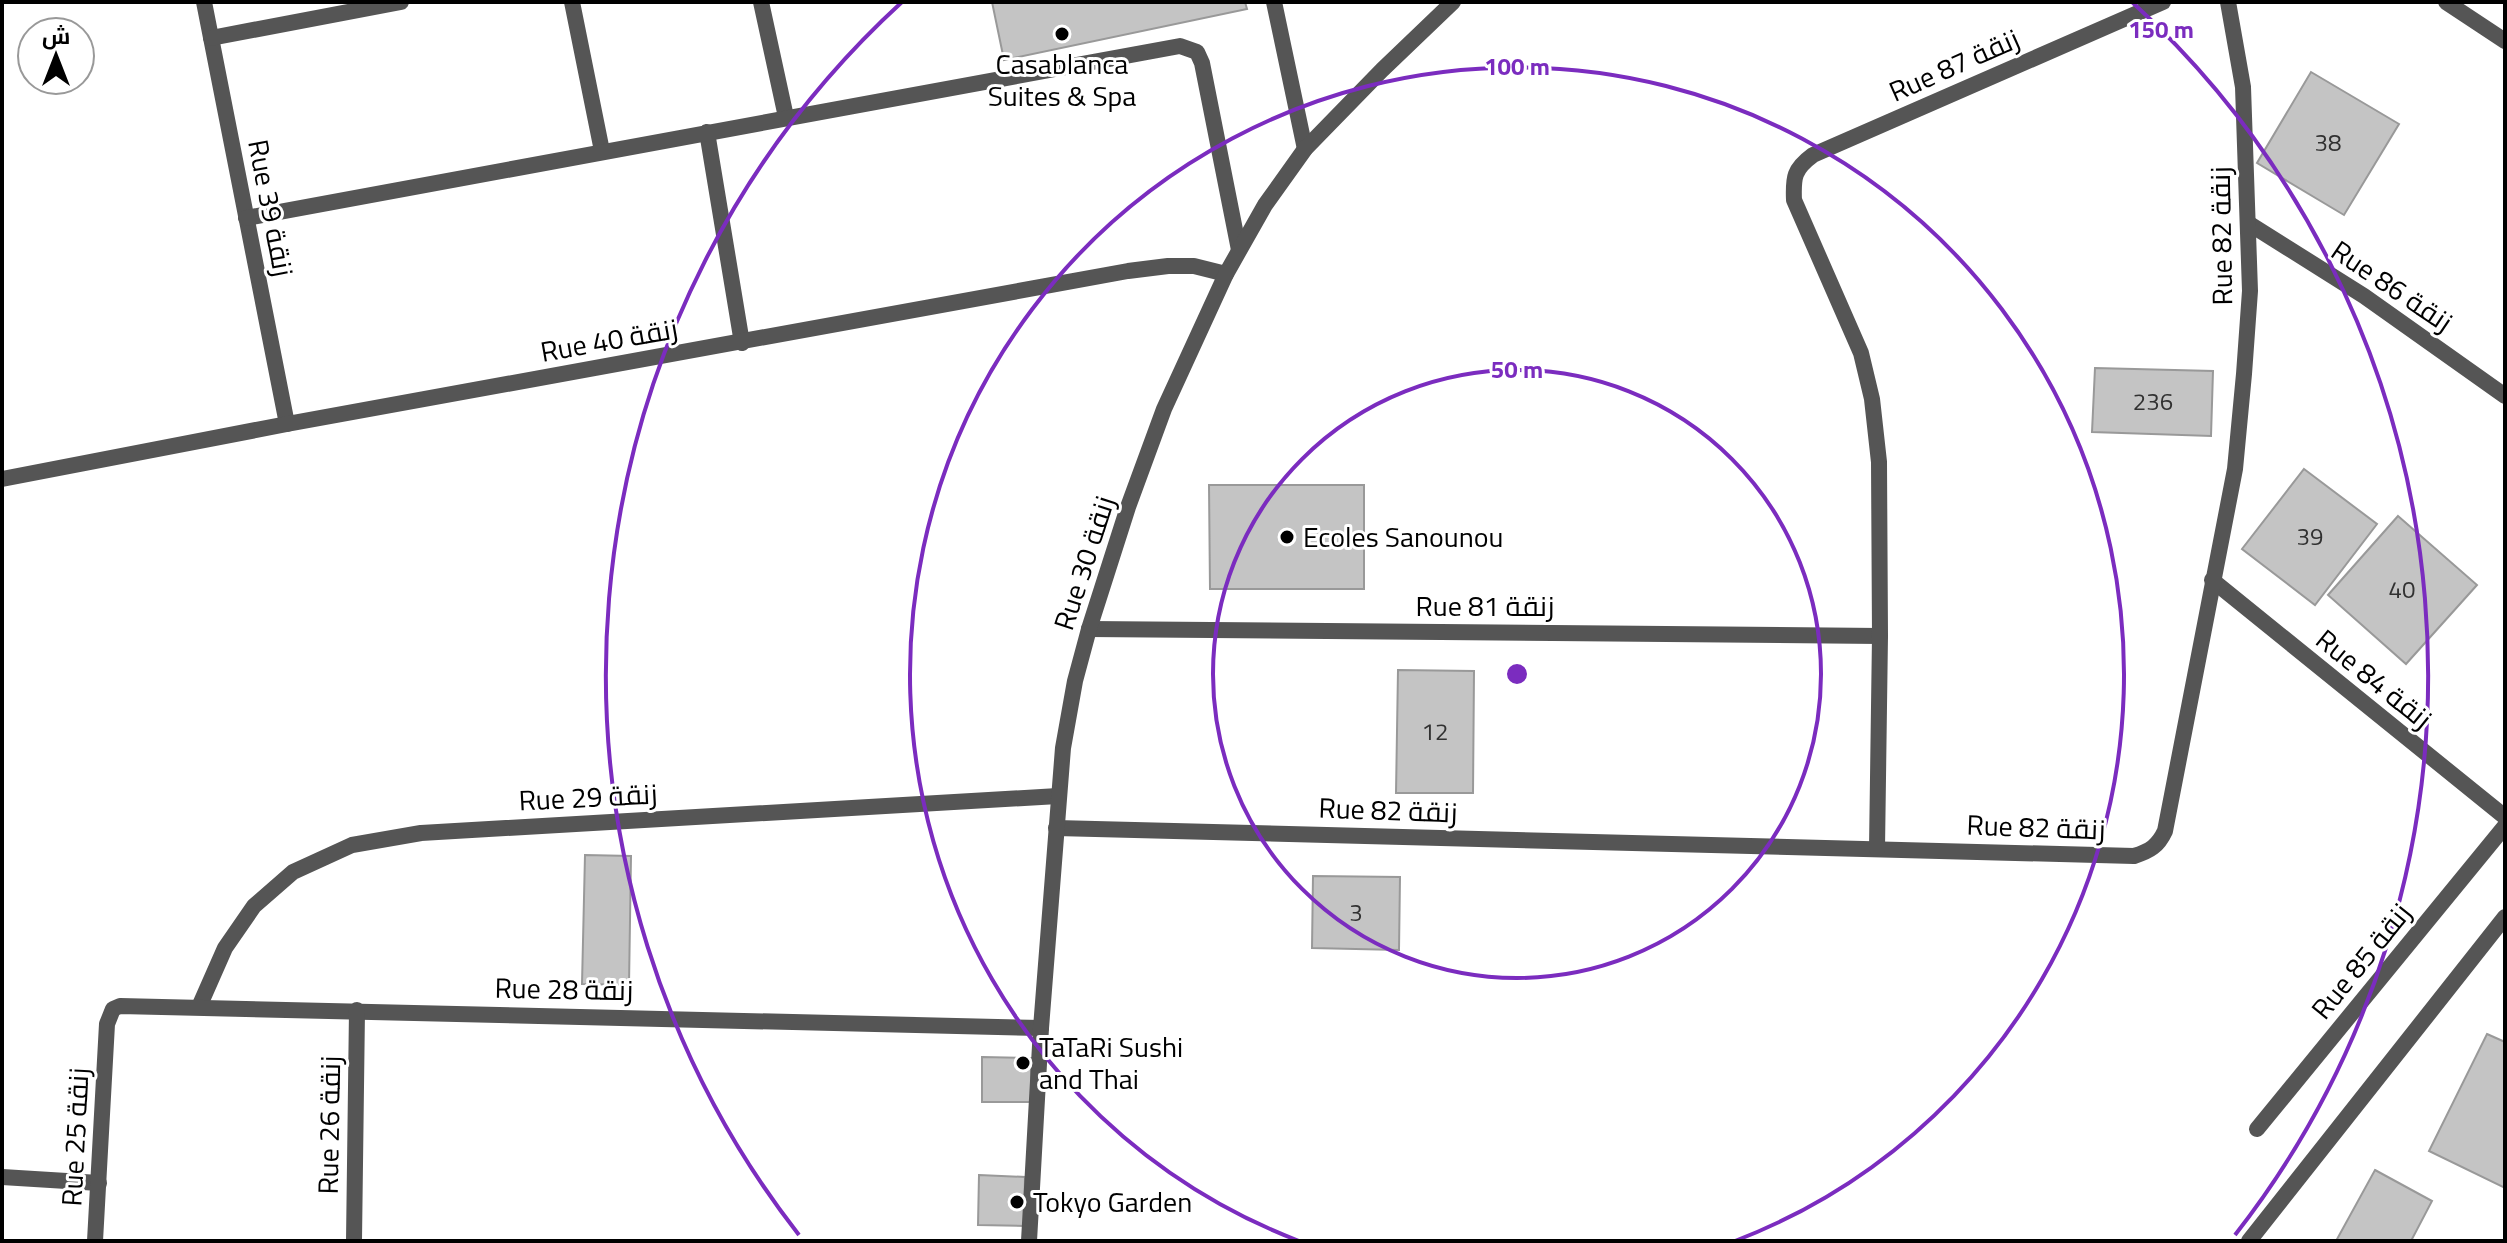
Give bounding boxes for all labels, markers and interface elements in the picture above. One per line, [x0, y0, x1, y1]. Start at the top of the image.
text: 150 m [2128, 11, 2194, 47]
north arrow [16, 16, 96, 96]
street label: Rue 87 زنقة [1882, 17, 2026, 112]
text: ش [42, 19, 70, 53]
marker: Casablanca Suites & Spa [1053, 25, 1071, 43]
place label: Casablanca Suites & Spa [988, 42, 1136, 117]
text: 100 m [1484, 48, 1550, 84]
house number: 38 [2315, 124, 2341, 160]
street label: Rue 39 زنقة [237, 136, 306, 280]
street label: Rue 82 زنقة [2198, 166, 2243, 306]
street label: Rue 86 زنقة [2323, 229, 2462, 342]
street label: Rue 40 زنقة [537, 306, 681, 373]
text: 50 m [1491, 351, 1543, 387]
house number: 236 [2133, 383, 2173, 419]
street label: Rue 30 زنقة [1042, 490, 1125, 635]
place label: Ecoles Sanounou [1303, 515, 1503, 558]
house number: 39 [2297, 518, 2323, 554]
marker: Ecoles Sanounou [1278, 528, 1296, 546]
house number: 40 [2389, 571, 2415, 607]
street label: Rue 81 زنقة [1416, 584, 1554, 627]
street label: Rue 84 زنقة [2307, 618, 2442, 739]
centre of rings [1503, 660, 1531, 688]
house number: 12 [1422, 713, 1448, 749]
street label: Rue 29 زنقة [518, 771, 658, 822]
street label: Rue 82 زنقة [1318, 786, 1458, 833]
street label: Rue 82 زنقة [1966, 803, 2106, 850]
street label: Rue 85 زنقة [2300, 893, 2421, 1028]
house number: 3 [1349, 894, 1363, 930]
street label: Rue 28 زنقة [494, 966, 634, 1011]
place label: TaTaRi Sushi and Thai [1039, 1025, 1183, 1100]
marker: TaTaRi Sushi and Thai [1014, 1054, 1032, 1072]
street label: Rue 26 زنقة [306, 1055, 351, 1195]
street label: Rue 25 زنقة [49, 1067, 100, 1207]
place label: Tokyo Garden [1033, 1180, 1192, 1223]
marker: Tokyo Garden [1008, 1193, 1026, 1211]

